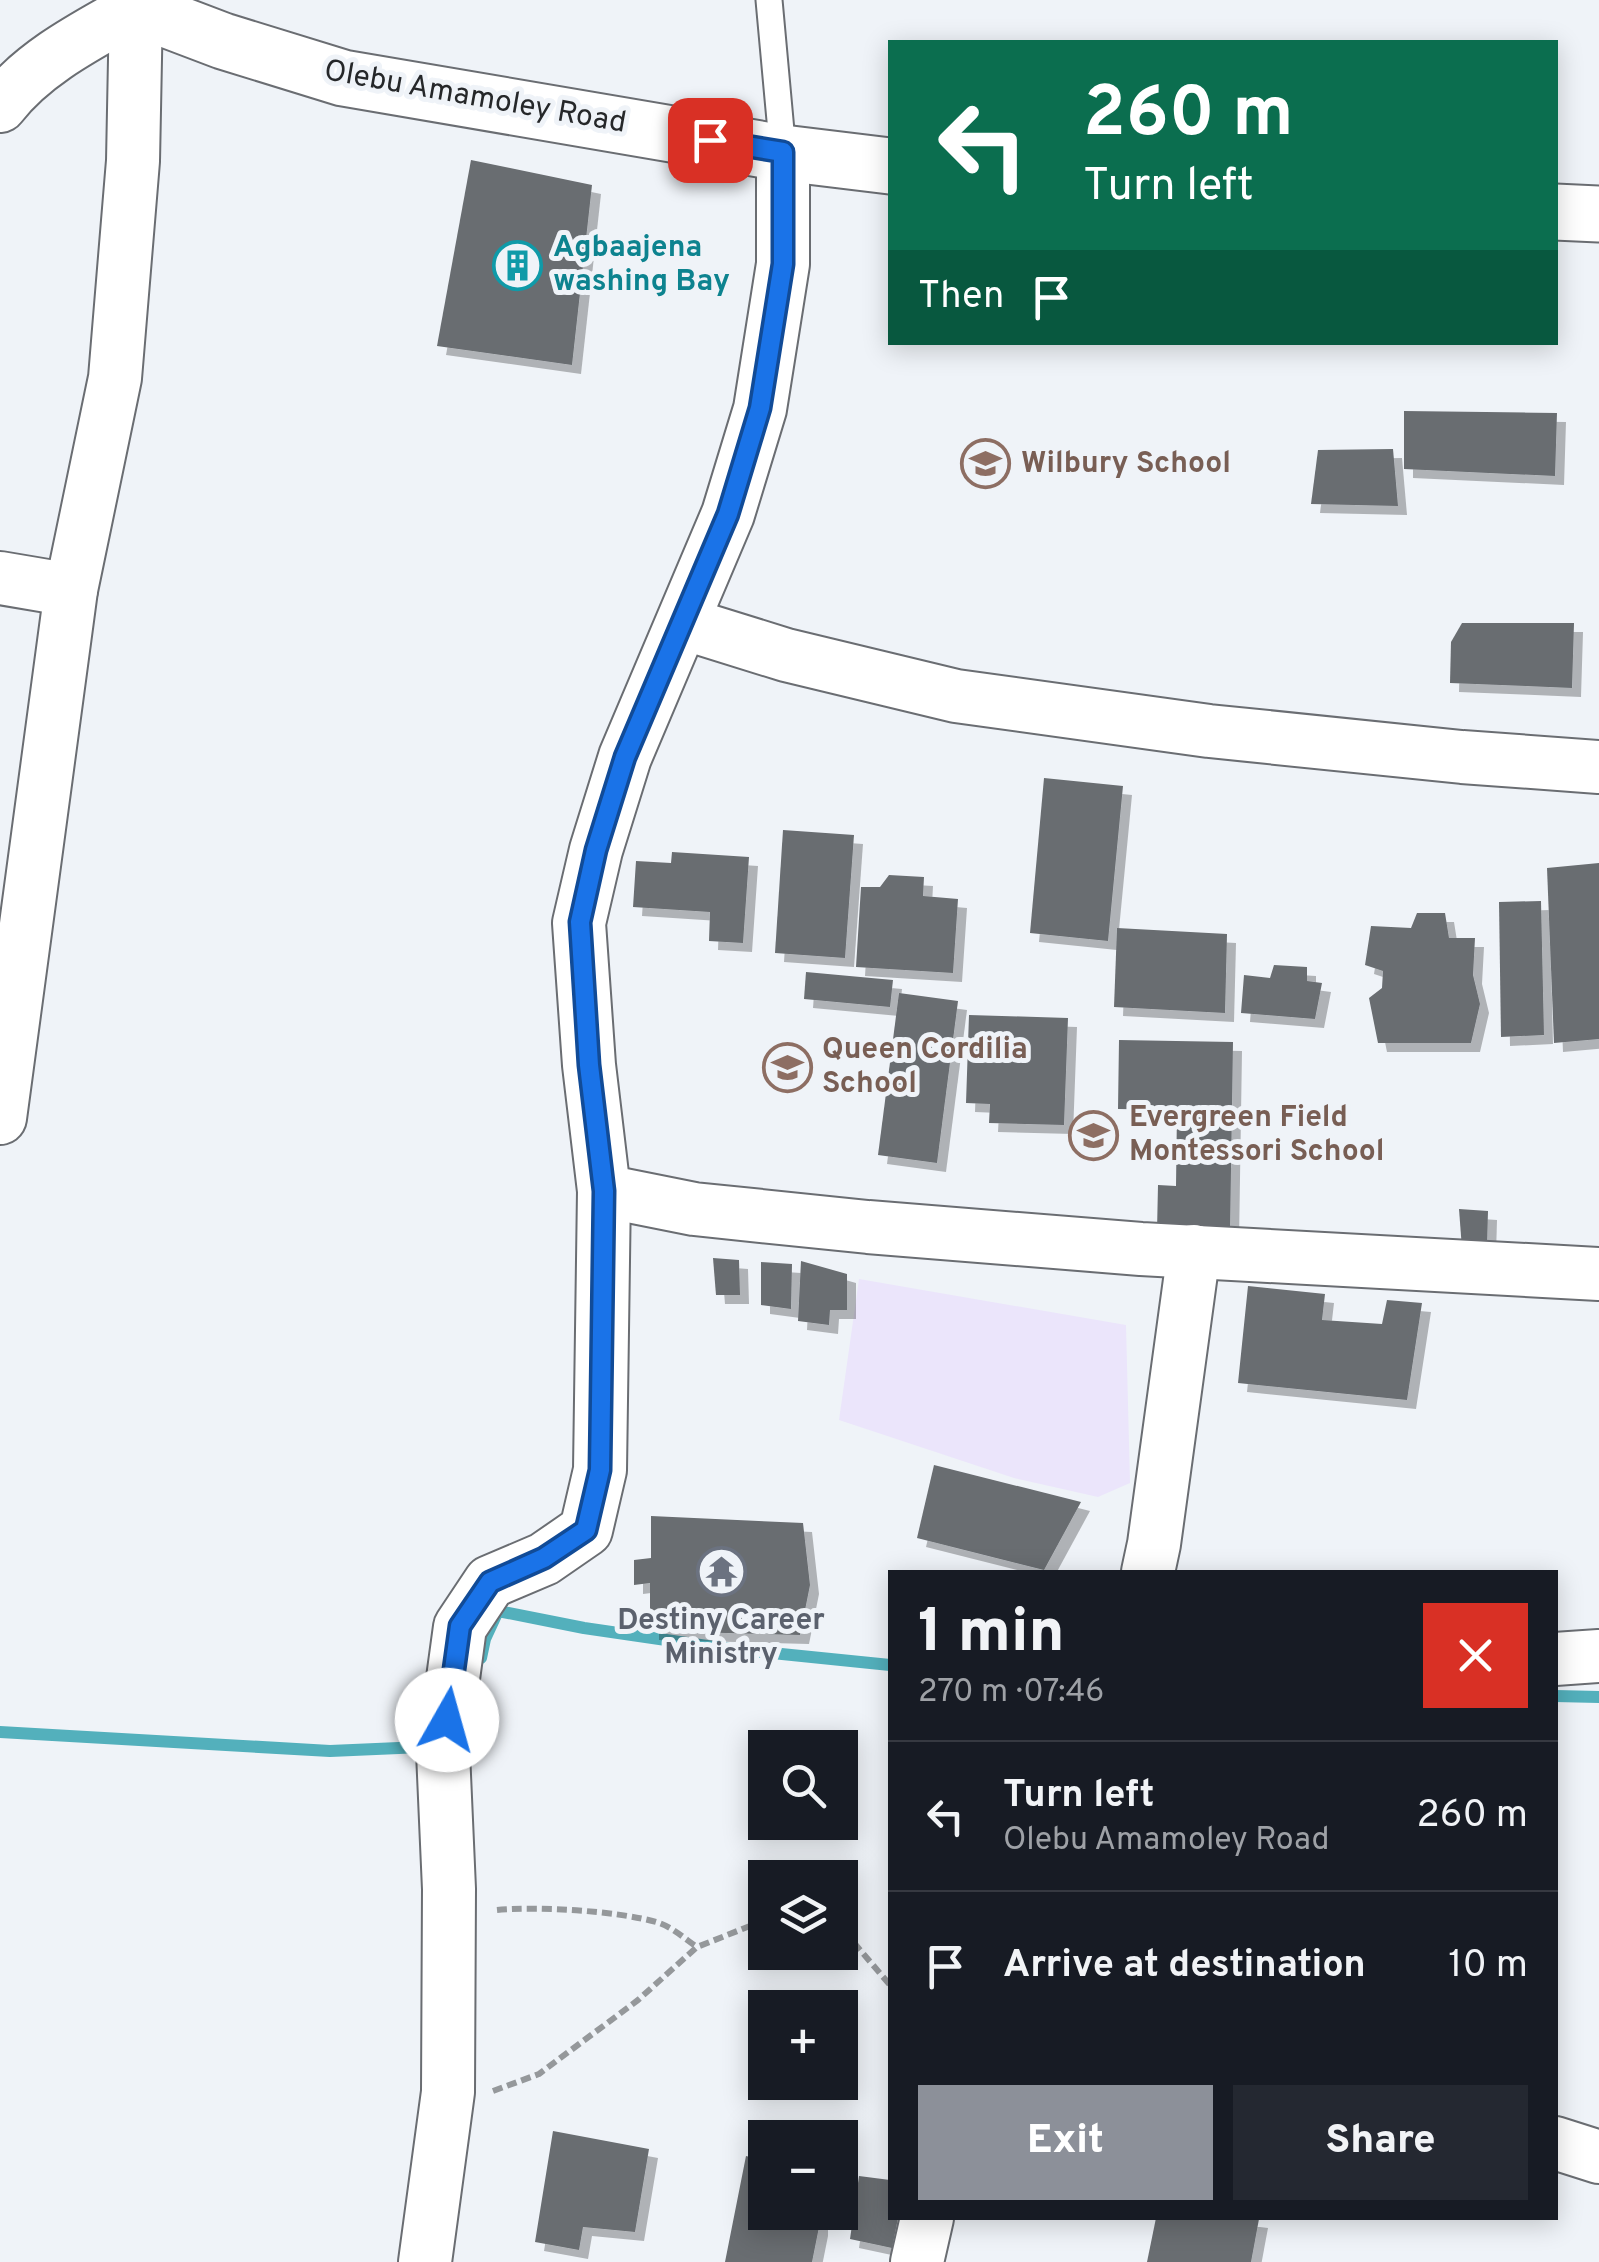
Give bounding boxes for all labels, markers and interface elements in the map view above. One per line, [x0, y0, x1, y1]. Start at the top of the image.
street label: Olebu Amamoley Road [321, 53, 629, 143]
text: 260 m [1083, 72, 1294, 161]
icon: left [918, 80, 1048, 210]
pin [668, 98, 753, 183]
icon: arrive [683, 113, 738, 168]
text: Turn left [1083, 159, 1254, 216]
place label: Agbaajena washing Bay [553, 230, 730, 301]
building icon: Agbaajena washing Bay [492, 239, 544, 291]
icon: arrive [1024, 270, 1079, 325]
text: Then [918, 273, 1004, 322]
school or university icon: Wilbury School [960, 438, 1012, 490]
place label: Wilbury School [1021, 446, 1231, 483]
place label: Queen Cordilia School [822, 1032, 1028, 1103]
school or university icon: Queen Cordilia School [761, 1041, 813, 1093]
place label: Evergreen Field Montessori School [1129, 1100, 1385, 1171]
school or university icon: Evergreen Field Montessori School [1068, 1109, 1120, 1161]
temple icon: Destiny Career Ministry [695, 1546, 747, 1598]
text: 1 min [918, 1597, 1065, 1673]
place label: Destiny Career Ministry [617, 1603, 825, 1674]
button: close [1423, 1603, 1528, 1708]
position arrow [395, 1668, 499, 1772]
text: 270 m · 07:46 [918, 1673, 1104, 1713]
map controls [748, 1730, 858, 2230]
button: search [748, 1730, 858, 1840]
text: Turn left [1003, 1772, 1155, 1821]
icon: left [918, 1789, 973, 1844]
text: 260 m [1417, 1792, 1528, 1841]
text: Olebu Amamoley Road [1003, 1821, 1329, 1861]
button: layers [748, 1860, 858, 1970]
icon: arrive [918, 1939, 973, 1994]
text: Arrive at destination [1003, 1942, 1366, 1991]
text: 10 m [1448, 1942, 1528, 1991]
button: + [748, 1990, 858, 2100]
button: Exit [918, 2085, 1213, 2200]
button: Share [1233, 2085, 1528, 2200]
button: − [748, 2120, 858, 2230]

